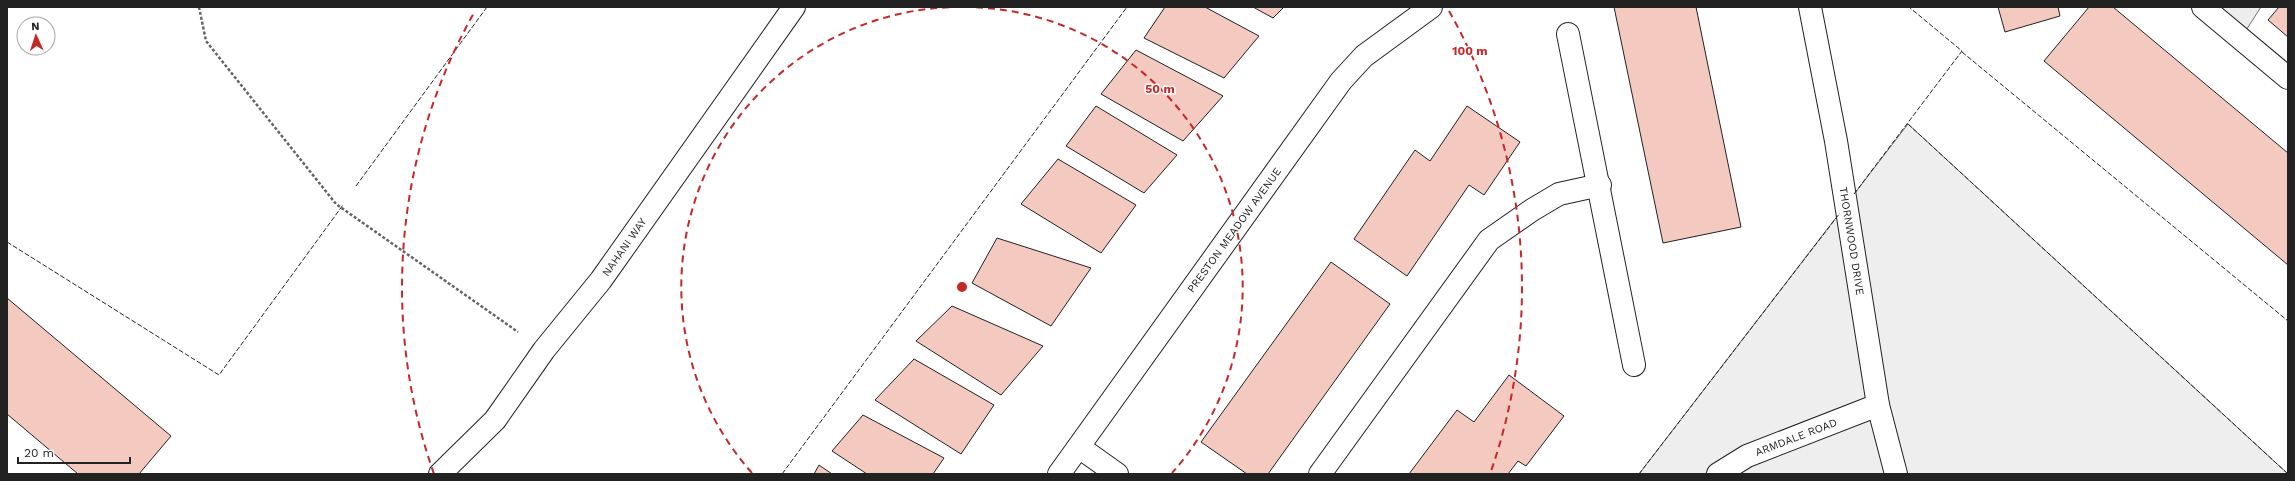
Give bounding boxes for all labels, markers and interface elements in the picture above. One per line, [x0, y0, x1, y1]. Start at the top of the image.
north arrow [16, 16, 56, 56]
text: N [31, 20, 40, 33]
text: 100 m [1452, 44, 1488, 58]
text: 50 m [1145, 82, 1175, 96]
street label: PRESTON MEADOW AVENUE [1185, 165, 1284, 295]
street label: THORNWOOD DRIVE [1837, 186, 1866, 296]
street label: NAHANI WAY [599, 215, 650, 279]
centre of rings [955, 280, 969, 294]
street label: ARMDALE ROAD [1753, 416, 1839, 459]
scale bar [18, 439, 130, 465]
text: 20 m [24, 446, 54, 460]

